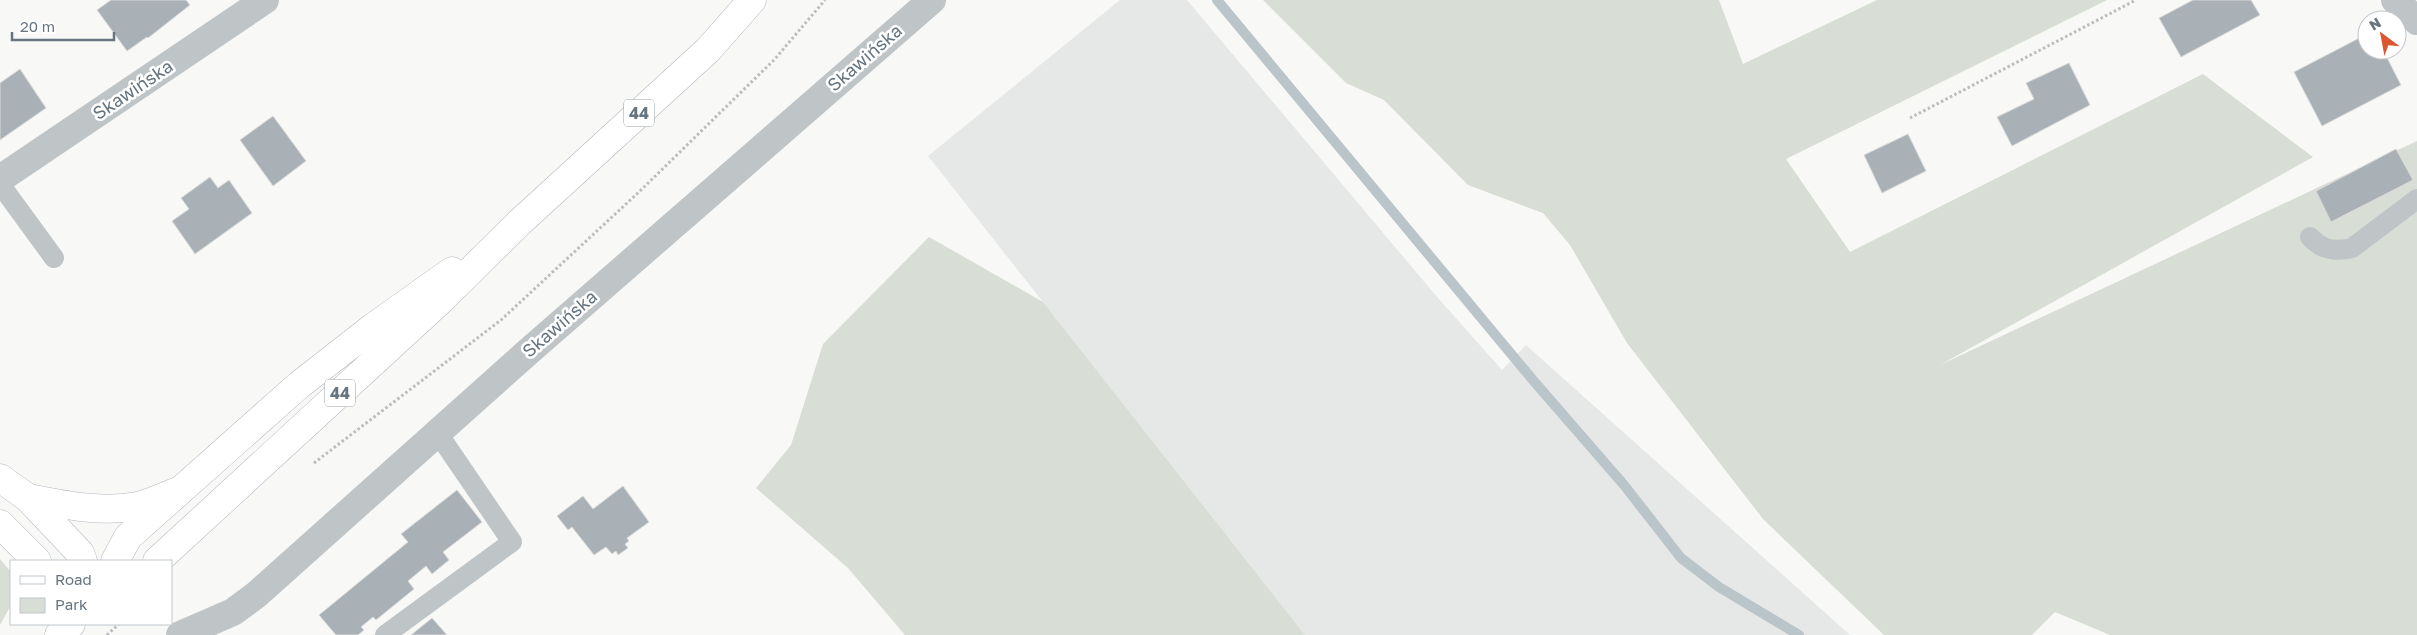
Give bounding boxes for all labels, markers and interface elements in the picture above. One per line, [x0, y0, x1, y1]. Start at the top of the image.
scale bar [12, 10, 115, 42]
north arrow [2357, 10, 2407, 60]
text: N [2366, 14, 2384, 34]
text: 20 m [20, 17, 55, 35]
street label: Skawińska [823, 19, 906, 96]
street label: Skawińska [88, 54, 177, 124]
road number: 44 [624, 100, 654, 126]
street label: Skawińska [518, 285, 601, 362]
road number: 44 [325, 379, 355, 406]
legend [10, 560, 172, 625]
text: Road [55, 570, 92, 588]
text: Park [55, 595, 88, 613]

